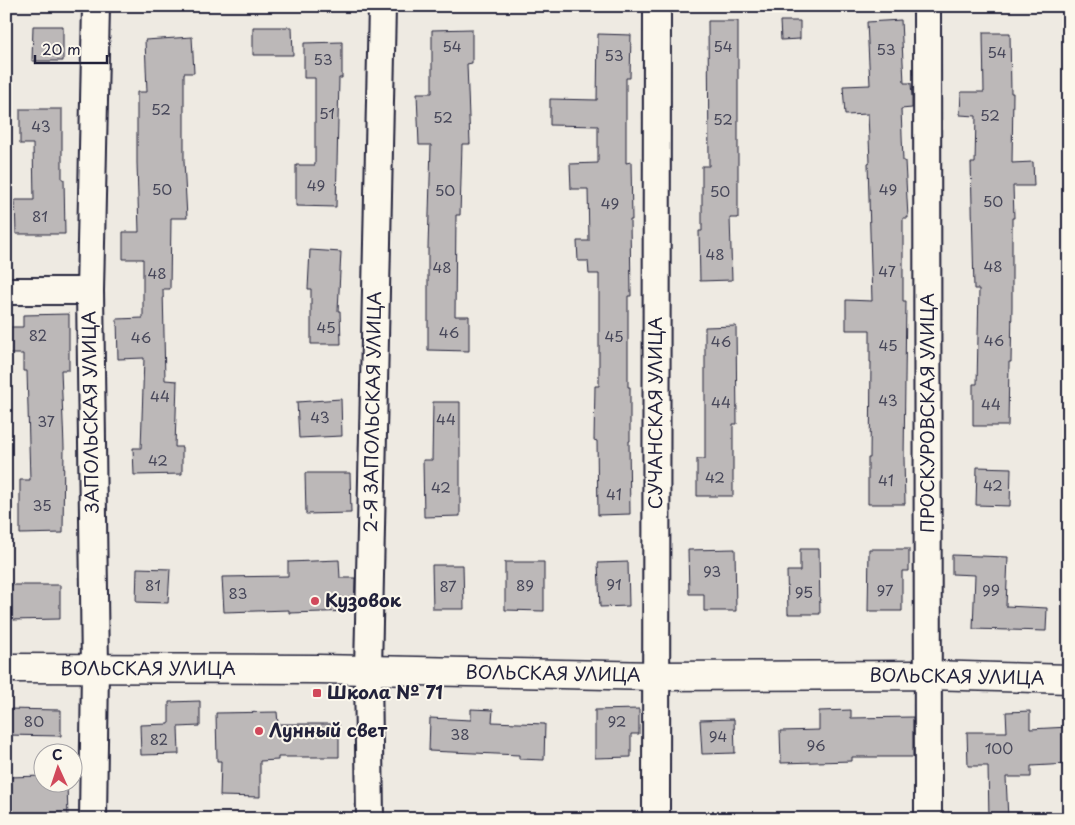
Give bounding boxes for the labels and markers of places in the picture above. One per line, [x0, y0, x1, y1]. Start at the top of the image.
place label: Кузовок [325, 586, 402, 613]
marker: Кузовок [309, 595, 321, 607]
place label: Школа № 71 [327, 678, 443, 705]
marker: Школа № 71 [311, 687, 323, 699]
place label: Лунный свет [269, 716, 388, 743]
marker: Лунный свет [253, 725, 265, 737]

